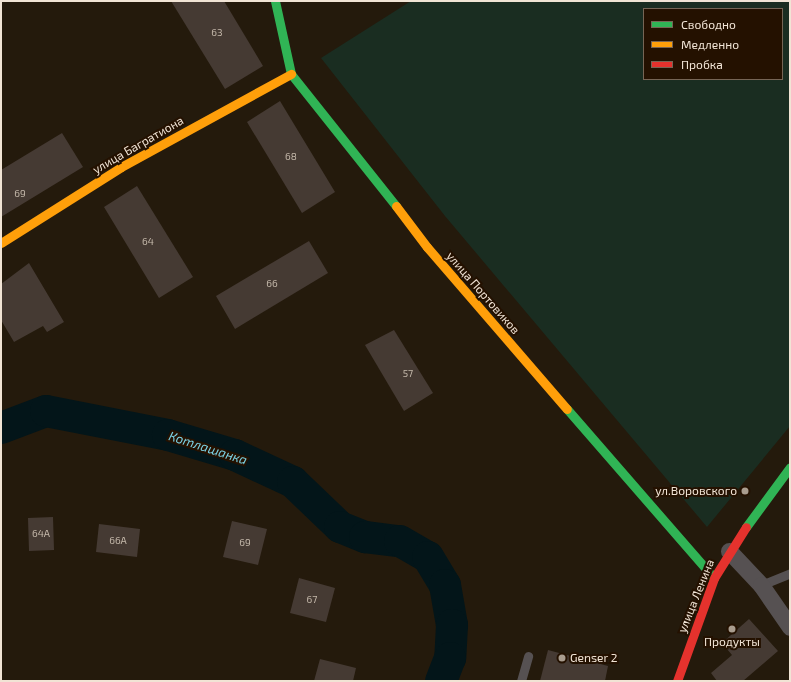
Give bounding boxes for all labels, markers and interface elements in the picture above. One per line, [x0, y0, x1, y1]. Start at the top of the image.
legend [643, 8, 783, 80]
text: Свободно [681, 17, 736, 31]
house number: 63 [211, 27, 223, 39]
text: Медленно [681, 37, 739, 51]
text: Пробка [681, 57, 723, 71]
street label: улица Багратиона [90, 113, 186, 177]
house number: 68 [285, 151, 297, 163]
house number: 69 [14, 188, 26, 200]
house number: 64 [142, 236, 154, 248]
street label: улица Портовиков [443, 249, 523, 337]
house number: 66 [266, 278, 278, 290]
house number: 57 [403, 368, 413, 380]
water label: Котлашанка [167, 428, 249, 468]
place label: ул.Воровского [655, 484, 737, 498]
marker: ул.Воровского [740, 486, 750, 496]
house number: 64А [32, 528, 50, 540]
house number: 66А [109, 535, 127, 547]
house number: 69 [239, 537, 251, 549]
street label: улица Ленина [675, 557, 717, 635]
house number: 67 [307, 594, 317, 606]
marker: Продукты [727, 624, 737, 634]
place label: Продукты [704, 635, 760, 649]
place label: Genser 2 [570, 651, 618, 665]
marker: Genser 2 [557, 653, 567, 663]

